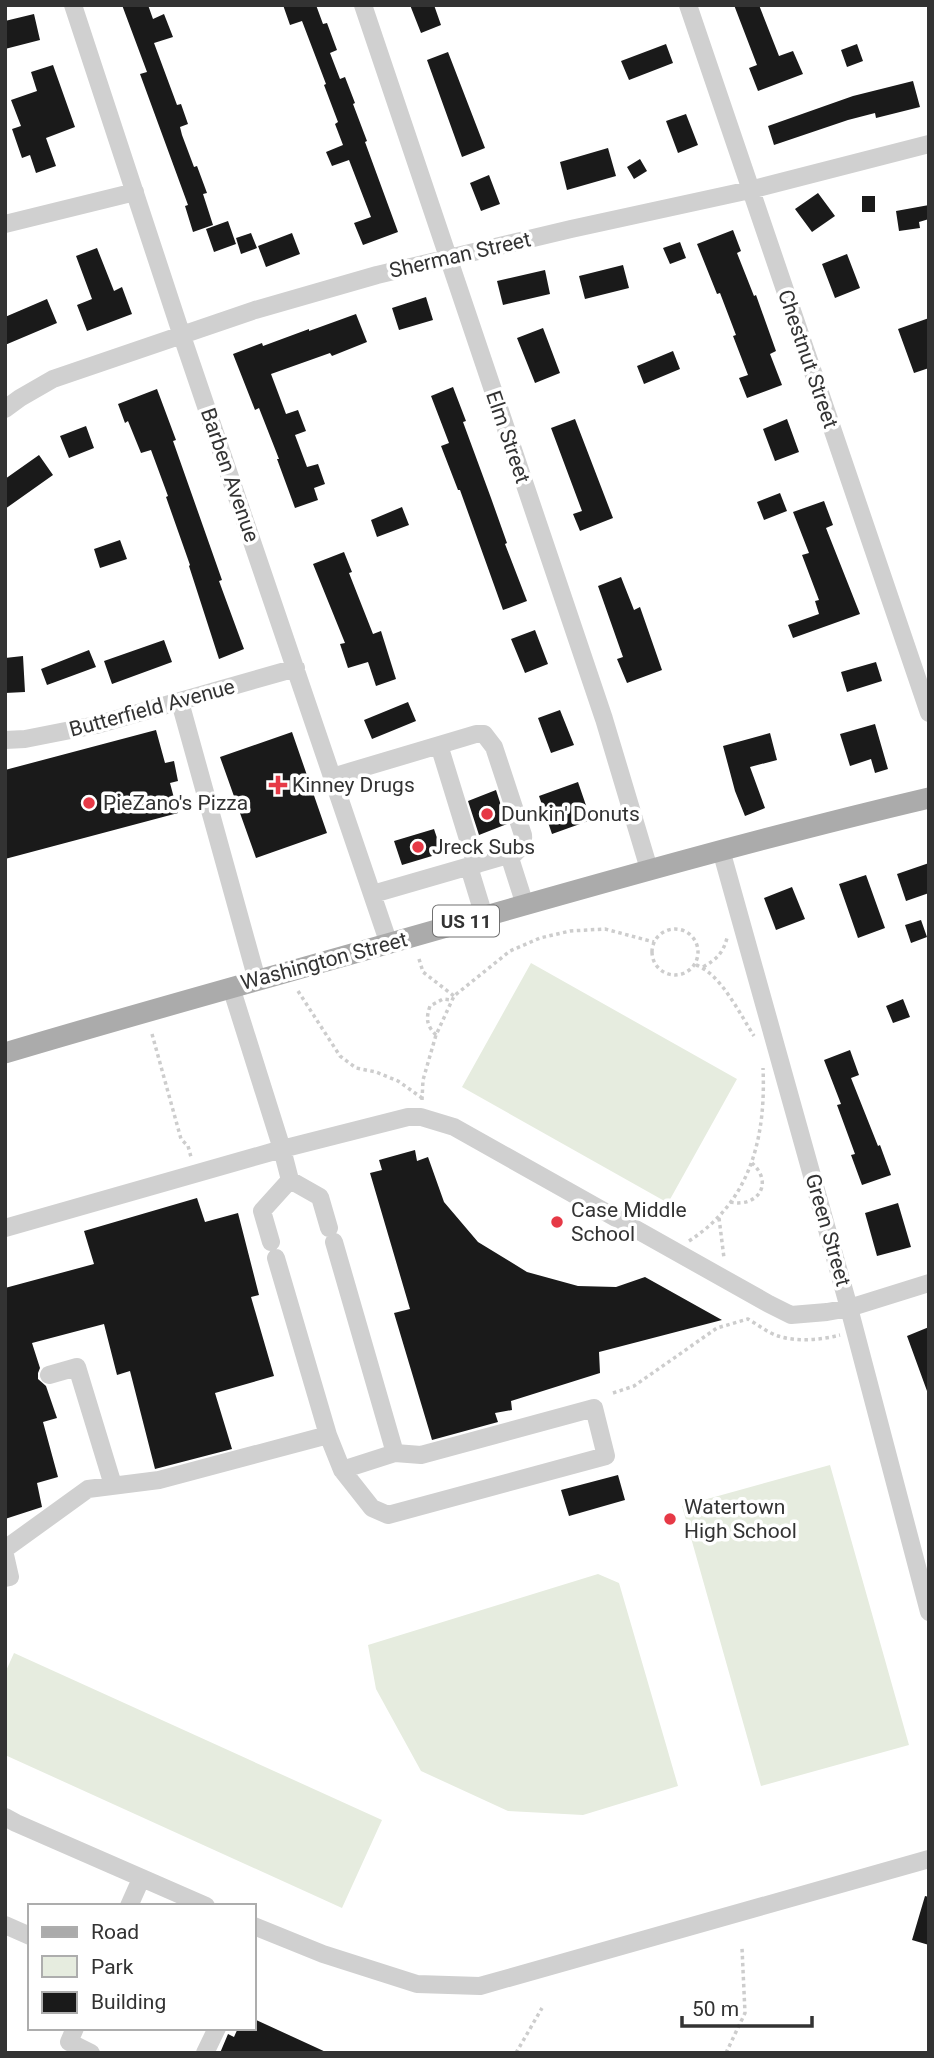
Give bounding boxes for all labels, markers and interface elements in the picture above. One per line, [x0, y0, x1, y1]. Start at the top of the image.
street label: Sherman Street [387, 227, 533, 283]
street label: Chestnut Street [773, 287, 843, 431]
street label: Elm Street [481, 388, 535, 486]
street label: Barben Avenue [196, 405, 264, 545]
street label: Butterfield Avenue [67, 674, 237, 742]
place label: Kinney Drugs [292, 773, 415, 797]
marker: Kinney Drugs [270, 777, 286, 793]
place label: PieZano's Pizza [103, 791, 248, 815]
marker: PieZano's Pizza [81, 795, 97, 811]
place label: Dunkin' Donuts [501, 802, 640, 826]
marker: Dunkin' Donuts [479, 806, 495, 822]
place label: Jreck Subs [432, 835, 535, 859]
marker: Jreck Subs [410, 839, 426, 855]
road number: US 11 [433, 906, 499, 937]
street label: Washington Street [238, 927, 410, 995]
street label: Green Street [801, 1171, 856, 1289]
place label: Case Middle School [571, 1198, 687, 1246]
marker: Case Middle School [549, 1214, 565, 1230]
place label: Watertown High School [684, 1495, 797, 1543]
marker: Watertown High School [662, 1511, 678, 1527]
legend [28, 1904, 256, 2030]
text: Road [91, 1920, 139, 1944]
text: Park [91, 1955, 134, 1979]
scale bar [682, 1984, 811, 2028]
text: Building [91, 1990, 166, 2014]
text: 50 m [692, 1997, 739, 2021]

